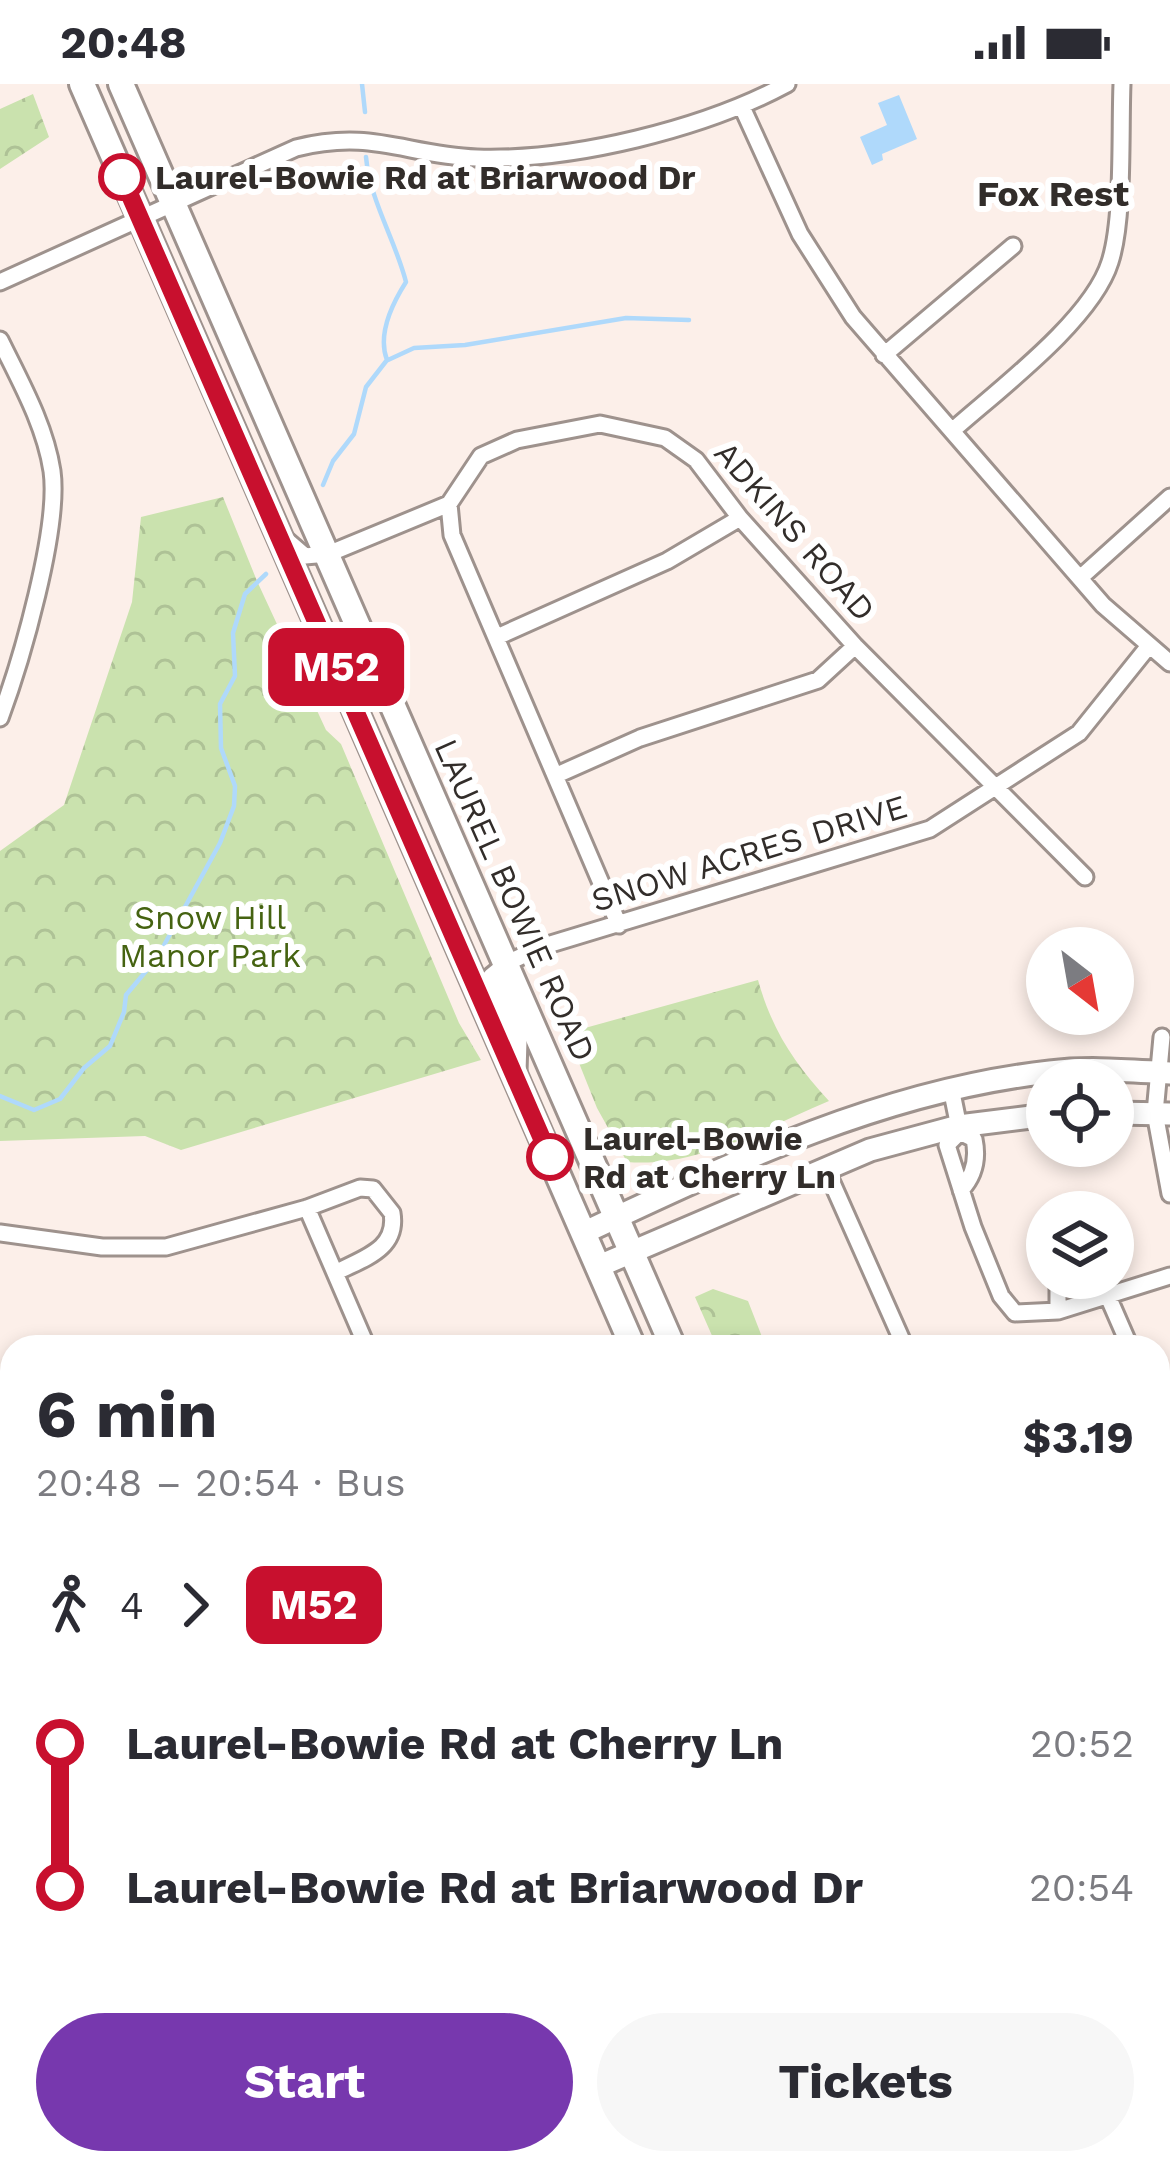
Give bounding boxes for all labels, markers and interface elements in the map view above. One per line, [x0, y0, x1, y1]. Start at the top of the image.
text: 20:48 [60, 16, 187, 69]
marker: Laurel-Bowie Rd at Briarwood Dr [100, 155, 144, 199]
place label: Laurel-Bowie Rd at Briarwood Dr [155, 158, 695, 197]
district label: Fox Rest [977, 173, 1129, 215]
street label: ADKINS ROAD [707, 433, 883, 629]
line badge: M52 [267, 628, 405, 706]
text: M52 [292, 642, 380, 691]
street label: LAUREL BOWIE ROAD [426, 733, 604, 1067]
street label: SNOW ACRES DRIVE [587, 786, 911, 920]
park label: Snow Hill Manor Park [119, 898, 301, 975]
north arrow [1026, 927, 1134, 1035]
map controls [1026, 927, 1134, 1299]
button: locate [1026, 1059, 1134, 1167]
place label: Laurel-Bowie Rd at Cherry Ln [583, 1119, 836, 1196]
marker: Laurel-Bowie Rd at Cherry Ln [528, 1135, 572, 1179]
button: layers [1026, 1191, 1134, 1299]
text: 6 min [36, 1376, 218, 1453]
text: $3.19 [1023, 1411, 1134, 1464]
text: 20:48 – 20:54 · Bus [36, 1460, 405, 1505]
icon: walk [36, 1572, 102, 1638]
icon: forward [162, 1572, 228, 1638]
text: M52 [270, 1580, 358, 1629]
text: 4 [120, 1583, 144, 1628]
text: Laurel-Bowie Rd at Cherry Ln [126, 1717, 783, 1770]
text: 20:52 [1030, 1721, 1134, 1766]
text: Laurel-Bowie Rd at Briarwood Dr [126, 1861, 863, 1914]
text: 20:54 [1029, 1865, 1134, 1910]
button: Start [36, 2013, 573, 2151]
button: Tickets [597, 2013, 1134, 2151]

